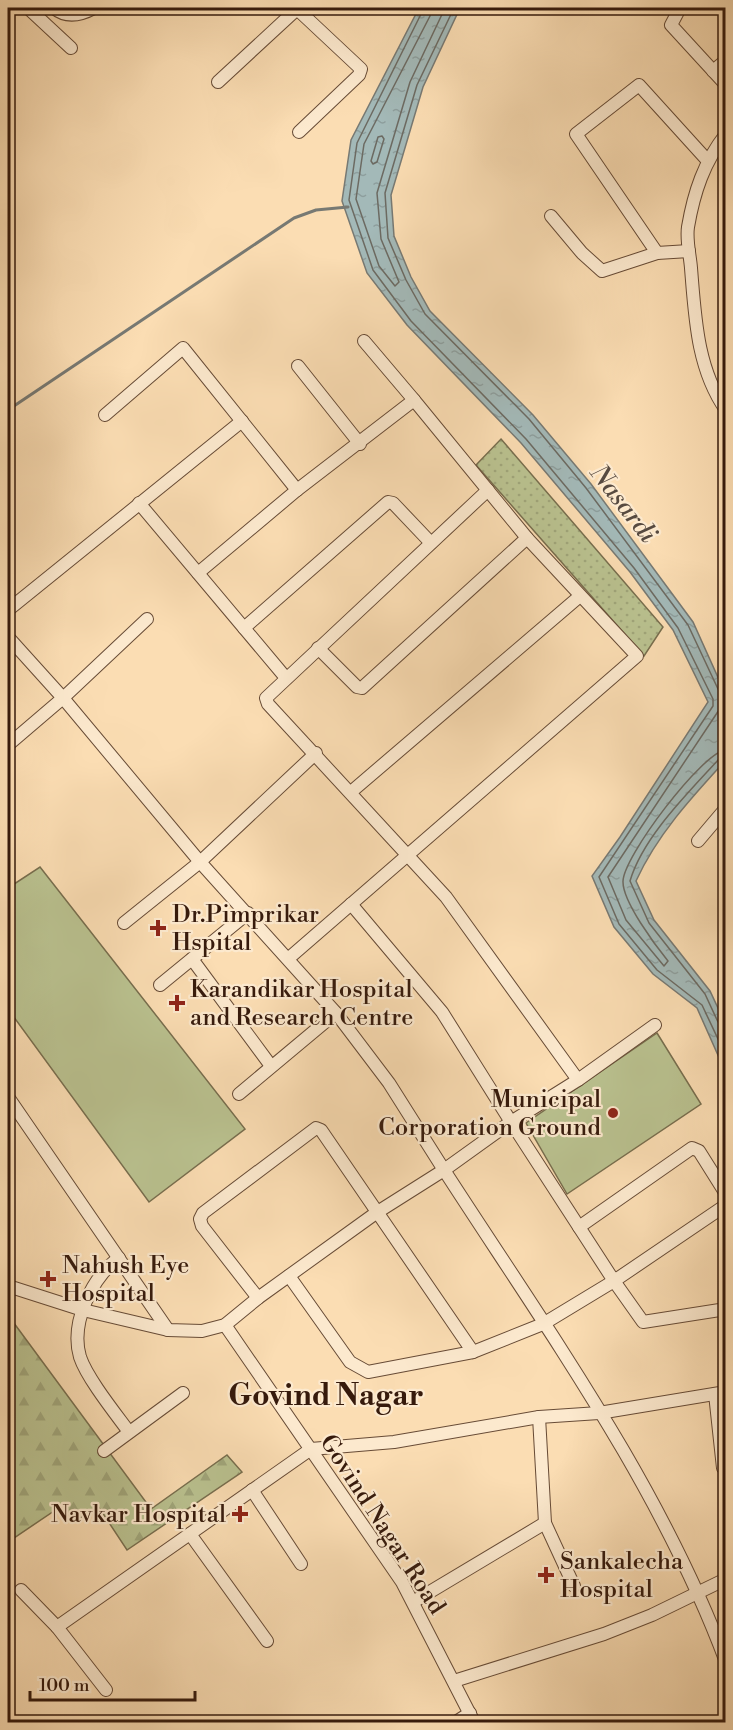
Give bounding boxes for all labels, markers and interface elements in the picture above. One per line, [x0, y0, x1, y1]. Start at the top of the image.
water label: Nasardi [582, 457, 664, 550]
place label: Dr.Pimprikar Hspital [172, 900, 319, 958]
marker: Dr.Pimprikar Hspital [149, 919, 167, 937]
place label: Karandikar Hospital and Research Centre [190, 975, 413, 1033]
marker: Karandikar Hospital and Research Centre [168, 994, 186, 1012]
place label: Municipal Corporation Ground [378, 1085, 601, 1143]
marker: Municipal Corporation Ground [606, 1106, 620, 1120]
place label: Nahush Eye Hospital [62, 1251, 189, 1309]
marker: Nahush Eye Hospital [39, 1270, 57, 1288]
district label: Govind Nagar [228, 1377, 424, 1415]
street label: Govind Nagar Road [313, 1429, 452, 1620]
place label: Navkar Hospital [51, 1500, 226, 1530]
marker: Navkar Hospital [231, 1505, 249, 1523]
place label: Sankalecha Hospital [560, 1547, 684, 1605]
marker: Sankalecha Hospital [537, 1566, 555, 1584]
scale bar [30, 1664, 195, 1702]
text: 100 m [39, 1674, 90, 1697]

